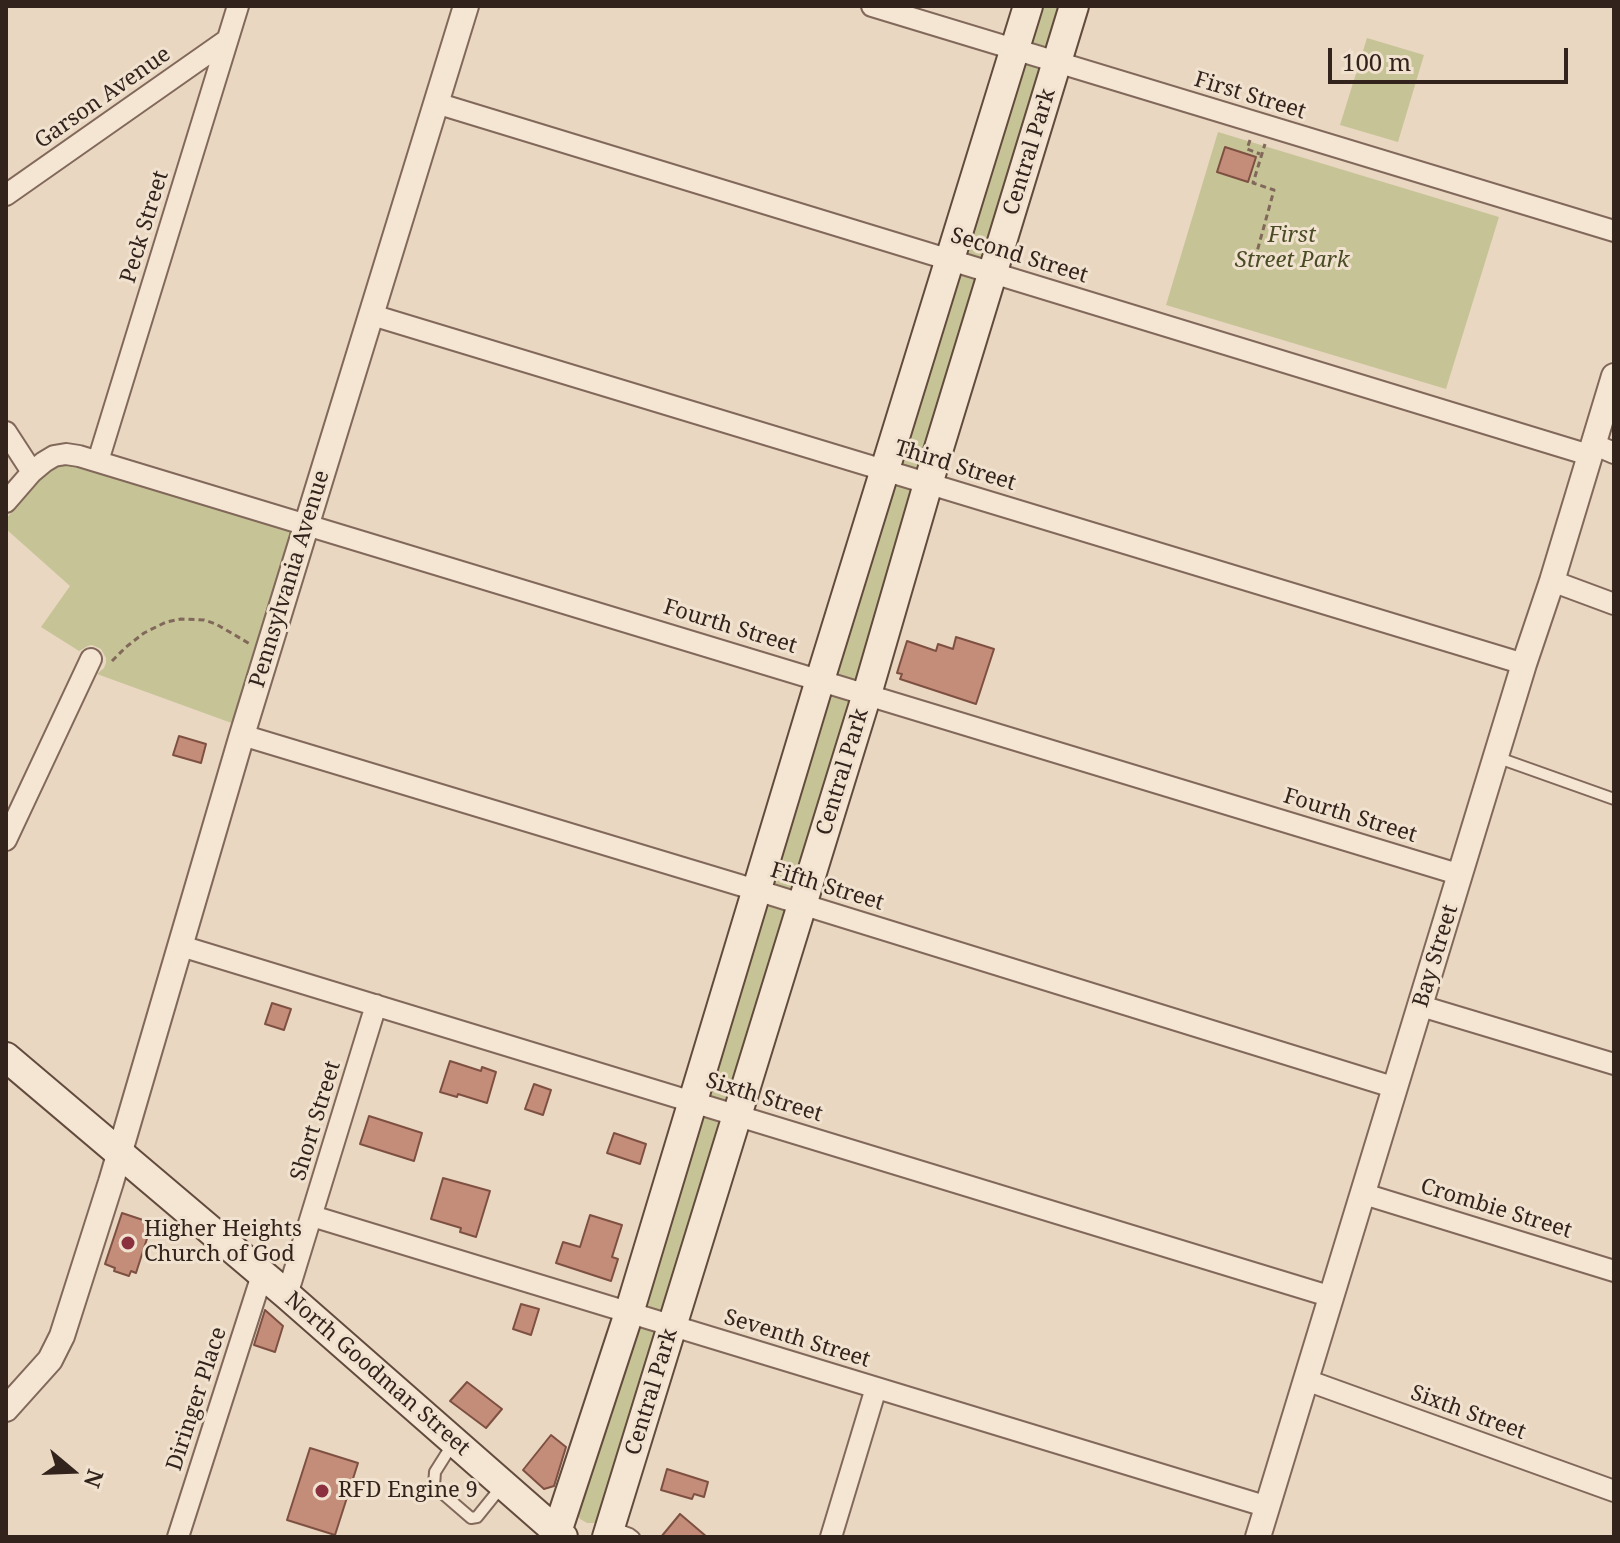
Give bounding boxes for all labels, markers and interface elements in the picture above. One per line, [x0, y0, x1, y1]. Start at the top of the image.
scale bar [1332, 32, 1572, 82]
street label: Garson Avenue [30, 41, 176, 155]
text: 100 m [1342, 45, 1411, 78]
street label: First Street [1191, 67, 1309, 125]
street label: Central Park [998, 86, 1062, 218]
street label: Peck Street [115, 168, 175, 286]
street label: Second Street [947, 223, 1091, 289]
park label: First Street Park [1235, 223, 1349, 274]
street label: Third Street [891, 435, 1019, 497]
street label: Pennsylvania Avenue [244, 467, 336, 691]
street label: Fourth Street [660, 594, 800, 660]
street label: Central Park [811, 706, 875, 838]
street label: Fourth Street [1280, 783, 1420, 849]
street label: Fifth Street [767, 857, 887, 917]
street label: Bay Street [1408, 902, 1464, 1010]
street label: Short Street [285, 1058, 347, 1184]
street label: Sixth Street [703, 1068, 825, 1128]
street label: Crombie Street [1417, 1173, 1575, 1245]
place label: Higher Heights Church of God [144, 1217, 302, 1268]
marker: Higher Heights Church of God [119, 1234, 137, 1252]
street label: North Goodman Street [279, 1287, 475, 1461]
street label: Seventh Street [721, 1304, 873, 1374]
street label: Diringer Place [161, 1324, 233, 1474]
street label: Central Park [620, 1326, 684, 1458]
street label: Sixth Street [1407, 1380, 1529, 1446]
north arrow [32, 1431, 112, 1511]
text: N [78, 1466, 112, 1492]
place label: RFD Engine 9 [338, 1478, 478, 1504]
marker: RFD Engine 9 [313, 1482, 331, 1500]

